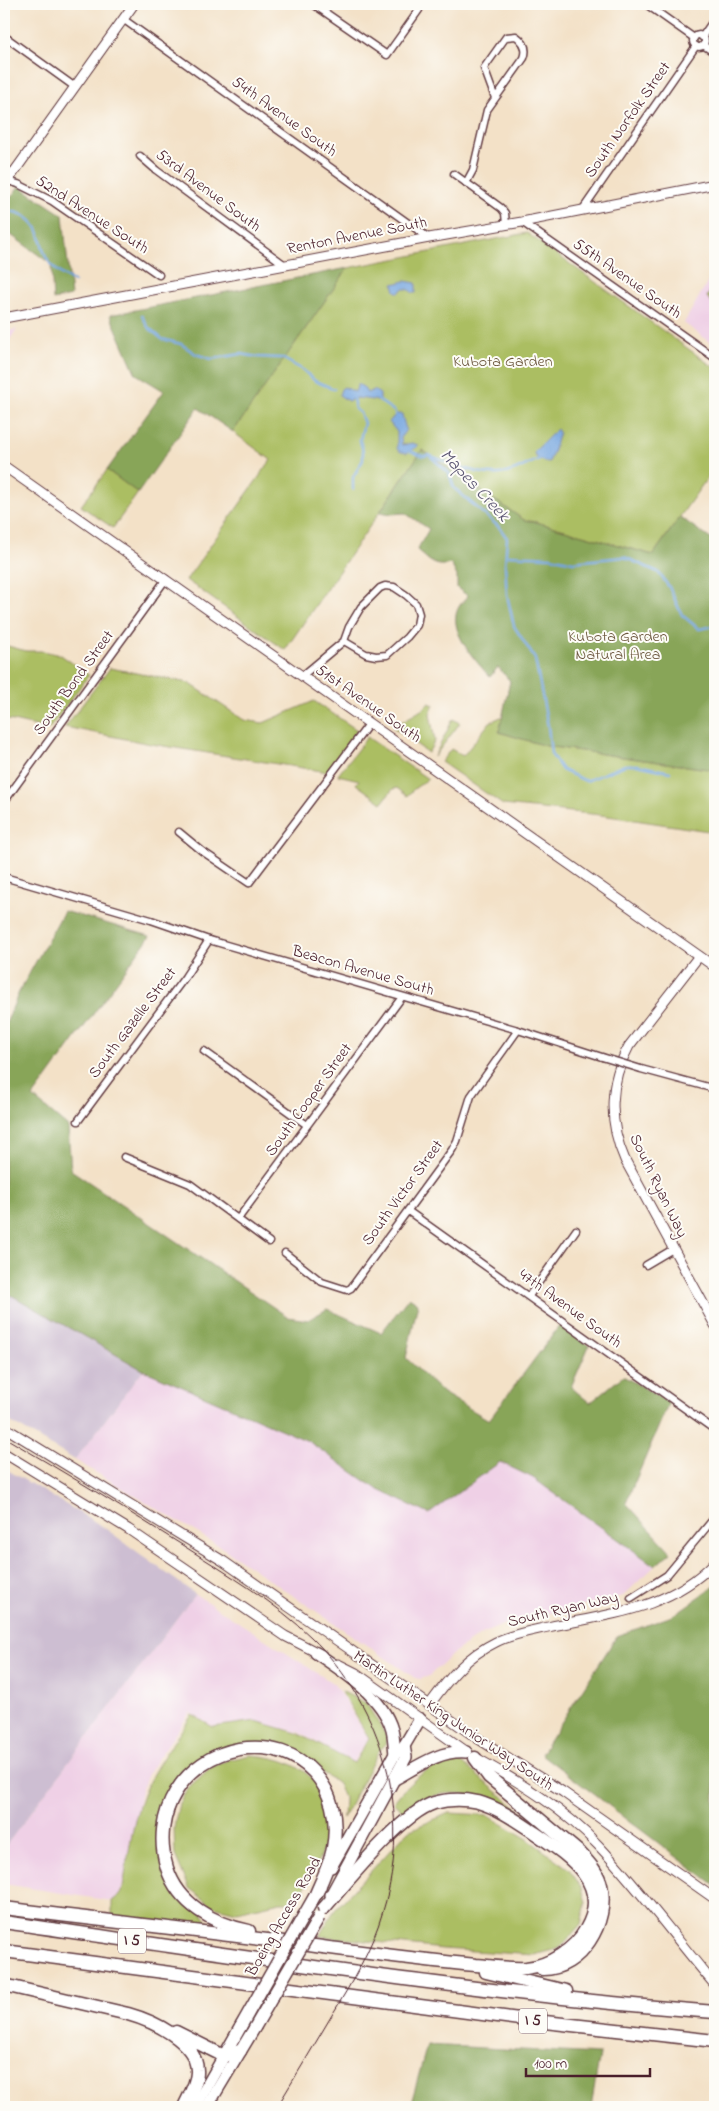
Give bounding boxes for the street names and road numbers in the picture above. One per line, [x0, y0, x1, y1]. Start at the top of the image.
street label: South Norfolk Street [579, 56, 677, 183]
street label: 54th Avenue South [226, 70, 342, 164]
street label: 53rd Avenue South [150, 143, 266, 239]
street label: 52nd Avenue South [31, 169, 153, 261]
street label: Renton Avenue South [285, 211, 429, 261]
street label: 55th Avenue South [568, 233, 686, 325]
street label: South Bond Street [28, 625, 121, 741]
street label: 51st Avenue South [310, 659, 426, 749]
street label: Beacon Avenue South [288, 939, 437, 1003]
street label: South Gazelle Street [83, 962, 183, 1084]
street label: South Cooper Street [260, 1038, 359, 1162]
street label: South Ryan Way [622, 1130, 694, 1242]
street label: South Victor Street [356, 1134, 450, 1251]
street label: 47th Avenue South [513, 1263, 627, 1355]
street label: South Ryan Way [505, 1586, 621, 1634]
street label: Martin Luther King Junior Way South [348, 1645, 558, 1797]
street label: Boeing Access Road [239, 1853, 328, 1982]
road number: I 5 [118, 1928, 146, 1954]
road number: I 5 [519, 2008, 547, 2034]

